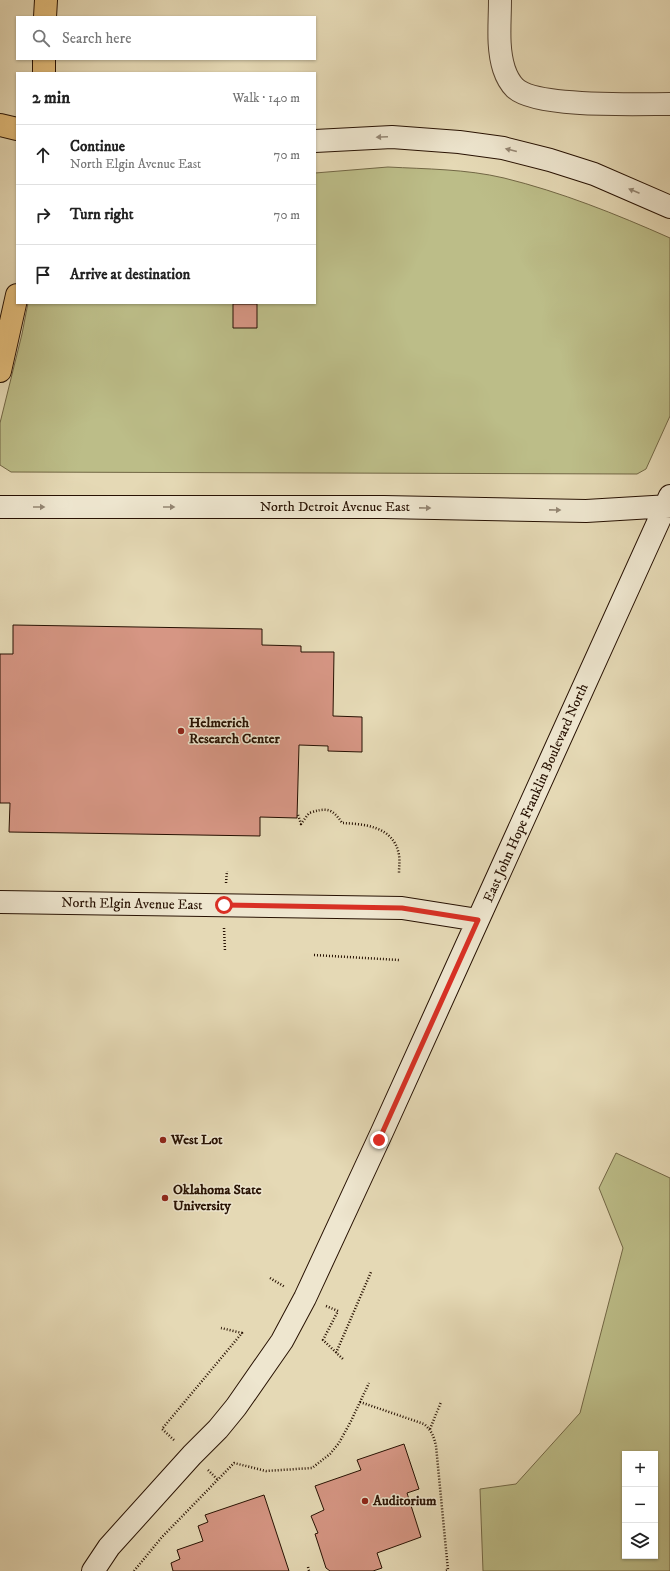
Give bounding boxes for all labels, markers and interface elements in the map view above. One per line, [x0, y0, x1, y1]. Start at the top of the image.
search box [16, 16, 316, 60]
icon: search [30, 27, 52, 49]
text: Search here [62, 29, 131, 48]
text: 2 min [32, 87, 70, 109]
text: Walk · 140 m [232, 90, 300, 106]
one-way arrow [376, 134, 388, 141]
text: Continue [70, 137, 125, 156]
icon: ahead [32, 144, 54, 166]
one-way arrow [505, 146, 518, 152]
text: 70 m [274, 147, 300, 163]
text: North Elgin Avenue East [70, 156, 201, 172]
one-way arrow [628, 188, 640, 194]
icon: right [32, 204, 54, 226]
text: Turn right [70, 205, 133, 224]
text: 70 m [274, 207, 300, 223]
icon: arrive [32, 264, 54, 286]
text: Arrive at destination [70, 265, 190, 284]
street label: North Detroit Avenue East [260, 498, 411, 516]
one-way arrow [33, 504, 46, 510]
one-way arrow [163, 504, 176, 510]
one-way arrow [419, 505, 432, 511]
one-way arrow [549, 507, 562, 513]
street label: East John Hope Franklin Boulevard North [479, 680, 593, 905]
place label: Helmerich Research Center [189, 714, 281, 748]
marker: Helmerich Research Center [176, 726, 186, 736]
street label: North Elgin Avenue East [61, 894, 203, 914]
route start [215, 896, 233, 914]
place label: West Lot [170, 1131, 223, 1149]
route end [370, 1131, 388, 1149]
marker: West Lot [158, 1135, 168, 1145]
place label: Oklahoma State University [173, 1181, 262, 1215]
marker: Oklahoma State University [160, 1193, 170, 1203]
map controls [622, 1451, 658, 1559]
button: + [622, 1451, 658, 1487]
button: − [622, 1487, 658, 1523]
place label: Auditorium [372, 1492, 437, 1510]
marker: Auditorium [360, 1496, 370, 1506]
button: layers [622, 1523, 658, 1559]

